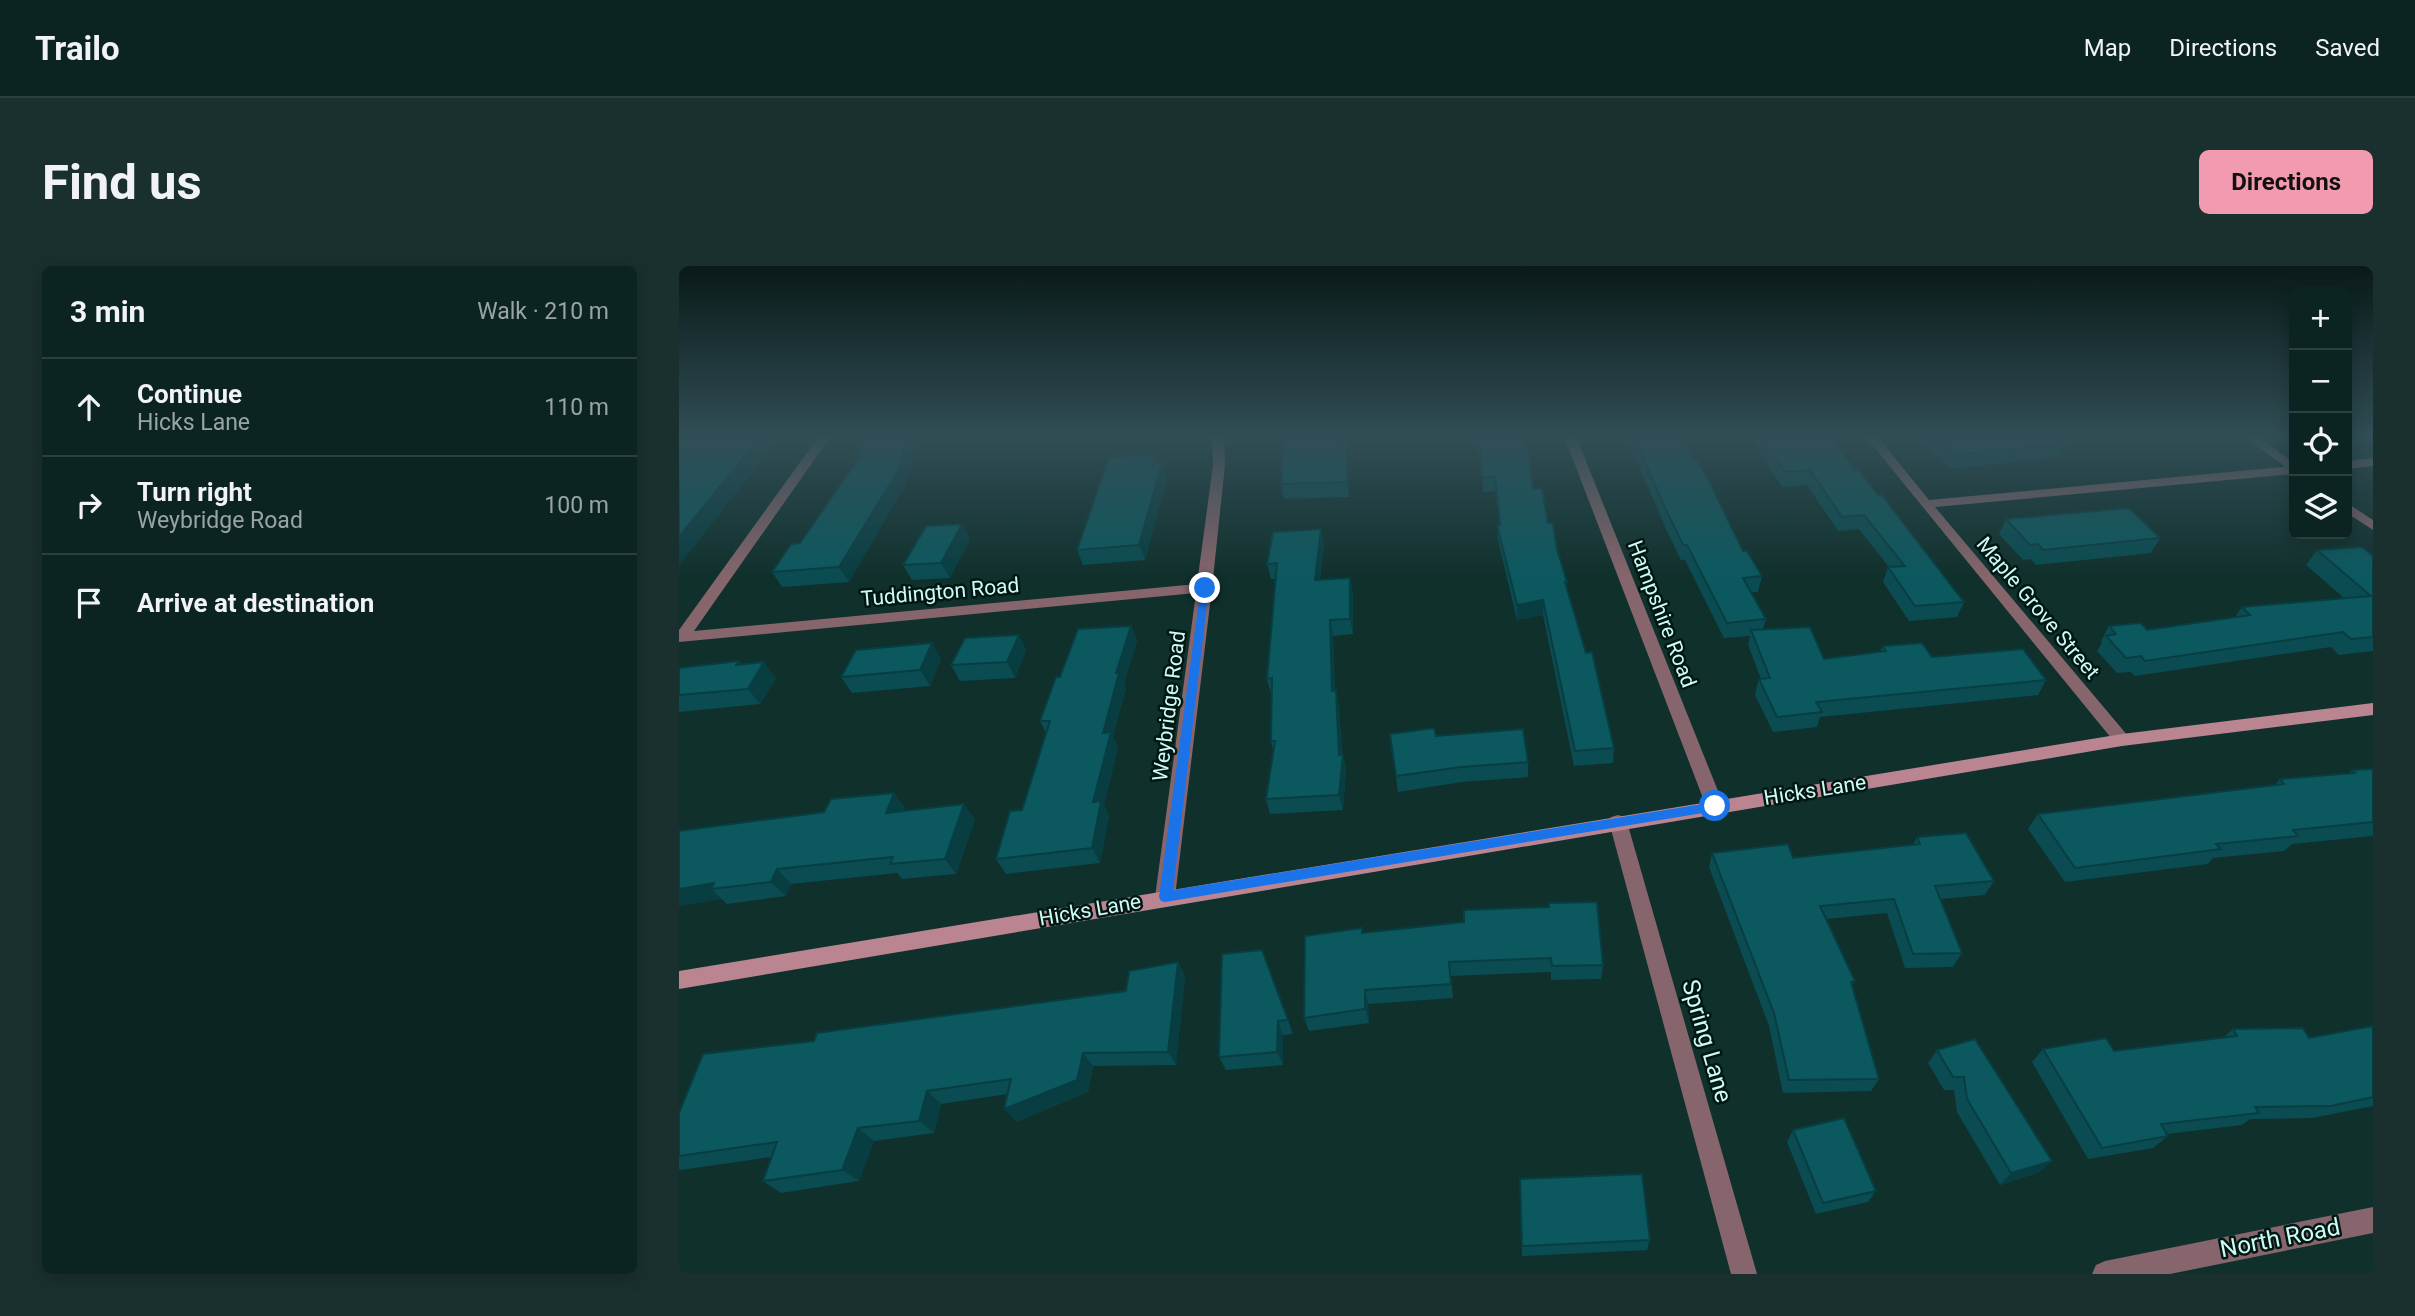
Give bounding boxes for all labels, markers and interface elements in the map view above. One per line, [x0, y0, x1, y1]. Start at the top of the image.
text: Trailo [35, 29, 120, 68]
text: Map [2084, 34, 2131, 62]
text: Directions [2169, 34, 2277, 62]
text: Saved [2315, 34, 2380, 62]
button: Directions [2199, 150, 2373, 214]
text: Find us [42, 154, 202, 211]
map controls [2289, 287, 2352, 539]
button: + [2289, 287, 2352, 350]
text: 3 min [70, 294, 145, 329]
text: Walk · 210 m [477, 298, 609, 325]
button: − [2289, 350, 2352, 413]
text: Continue [137, 379, 242, 409]
icon: ahead [70, 388, 108, 426]
text: 110 m [544, 394, 609, 421]
text: Hicks Lane [137, 409, 250, 436]
button: locate [2289, 413, 2352, 476]
button: layers [2289, 476, 2352, 539]
text: Turn right [137, 477, 252, 507]
icon: right [70, 486, 108, 524]
text: 100 m [544, 492, 609, 519]
text: Weybridge Road [137, 507, 303, 534]
street label: Maple Grove Street [1972, 532, 2104, 684]
street label: Hampshire Road [1623, 537, 1701, 691]
route end [1189, 572, 1220, 603]
street label: Tuddington Road [860, 573, 1020, 611]
icon: arrive [70, 584, 108, 622]
text: Arrive at destination [137, 588, 374, 618]
street label: Weybridge Road [1148, 629, 1190, 783]
street label: Hicks Lane [1762, 770, 1868, 810]
route start [1699, 790, 1730, 821]
street label: Hicks Lane [1037, 889, 1143, 931]
street label: Spring Lane [1676, 976, 1738, 1106]
street label: North Road [2218, 1213, 2342, 1263]

